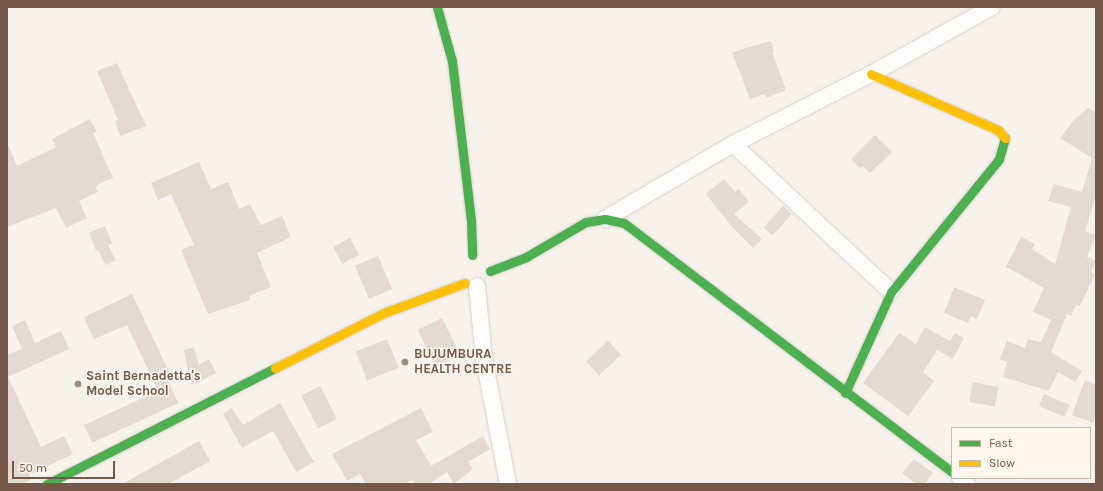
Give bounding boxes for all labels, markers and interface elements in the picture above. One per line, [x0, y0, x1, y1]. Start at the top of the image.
place label: BUJUMBURA HEALTH CENTRE [414, 347, 512, 378]
marker: BUJUMBURA HEALTH CENTRE [399, 356, 411, 368]
place label: Saint Bernadetta's Model School [86, 369, 201, 400]
marker: Saint Bernadetta's Model School [73, 379, 83, 389]
legend [951, 427, 1091, 479]
text: Fast [989, 436, 1012, 450]
scale bar [14, 453, 117, 479]
text: Slow [989, 456, 1015, 470]
text: 50 m [19, 461, 47, 475]

